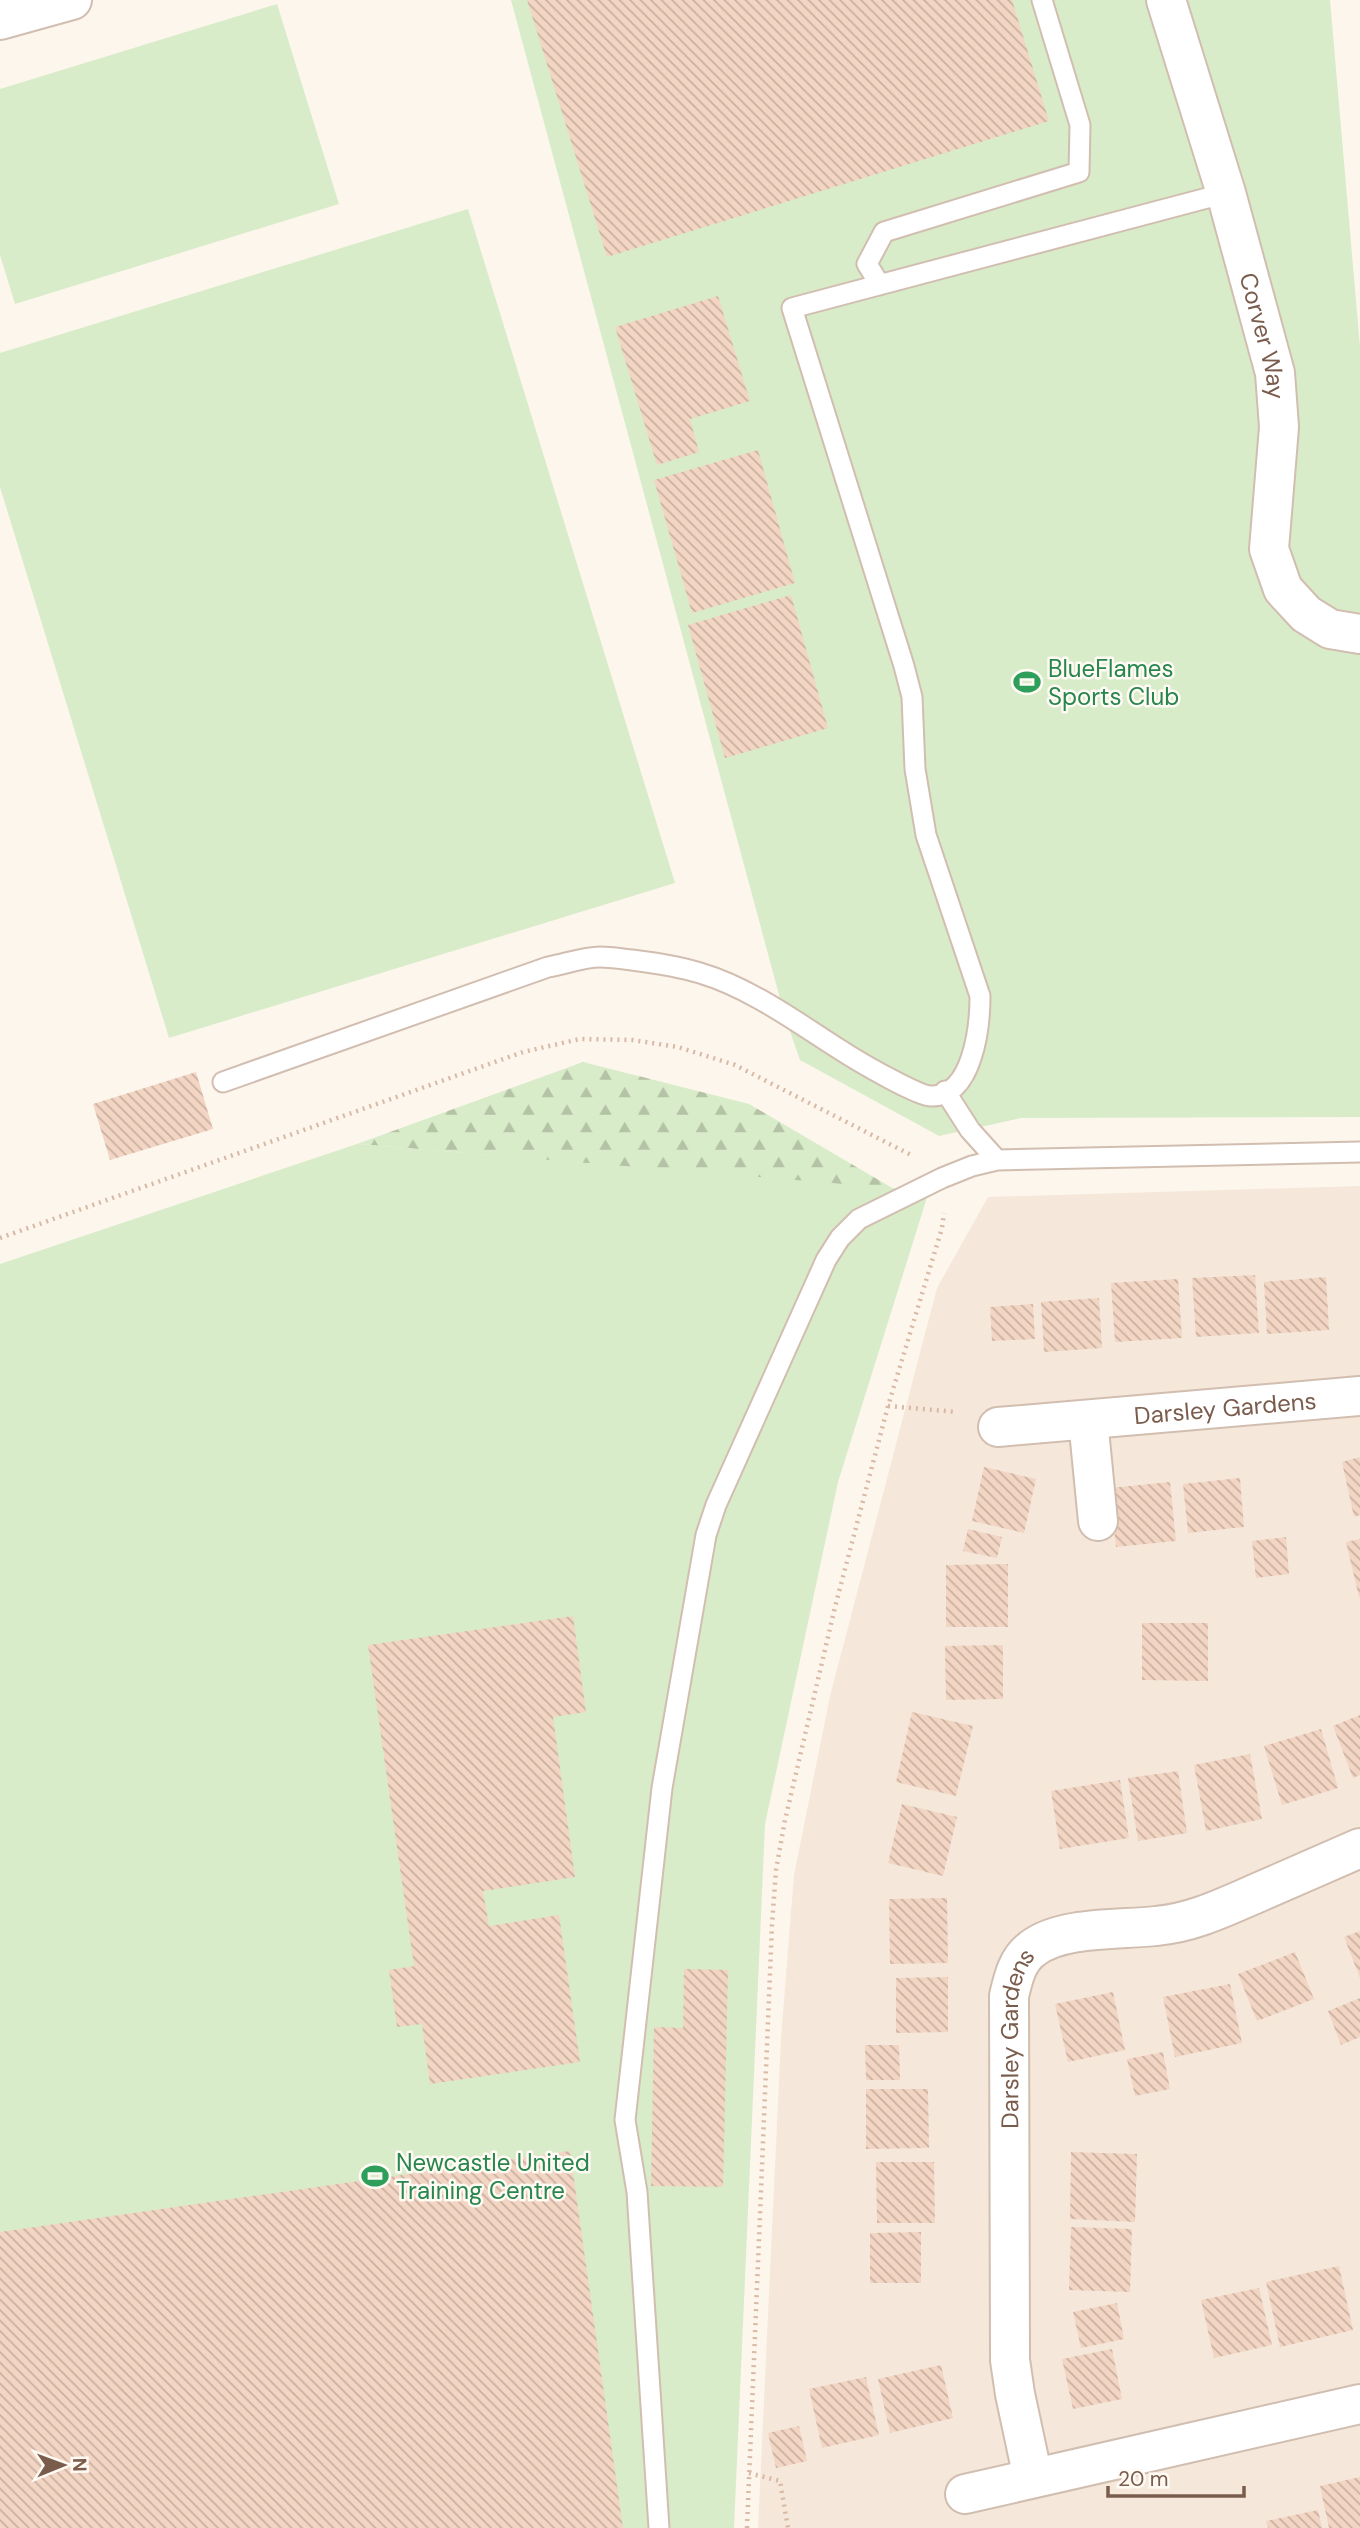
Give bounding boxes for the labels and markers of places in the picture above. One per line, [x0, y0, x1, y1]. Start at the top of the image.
place label: BlueFlames Sports Club [1048, 653, 1179, 712]
sports icon: BlueFlames Sports Club [1012, 667, 1042, 697]
place label: Newcastle United Training Centre [396, 2147, 590, 2206]
sports icon: Newcastle United Training Centre [360, 2161, 390, 2191]

